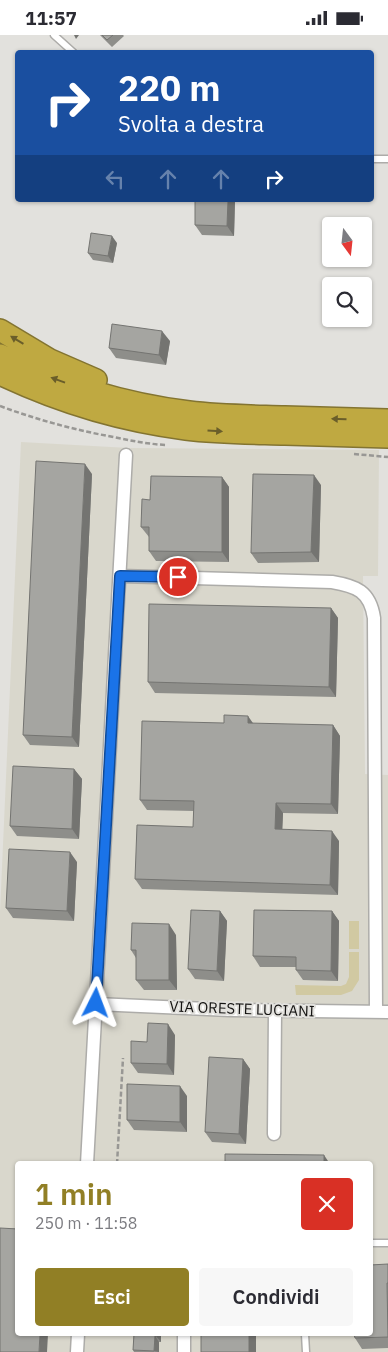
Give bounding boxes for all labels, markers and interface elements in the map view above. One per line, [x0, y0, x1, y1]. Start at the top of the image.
text: 11:57 [25, 6, 77, 30]
text: 220 m [118, 65, 221, 111]
icon: right [35, 70, 100, 135]
text: Svolta a destra [118, 109, 264, 138]
icon: left [101, 165, 129, 193]
icon: ahead [154, 165, 182, 193]
icon: ahead [207, 165, 235, 193]
icon: right [260, 165, 288, 193]
north arrow [322, 217, 372, 267]
map controls [322, 217, 372, 327]
button: search [322, 277, 372, 327]
one-way arrow [11, 336, 24, 345]
one-way arrow [51, 376, 66, 383]
one-way arrow [331, 414, 347, 422]
one-way arrow [207, 428, 223, 436]
pin [157, 556, 199, 598]
icon: arrive [164, 563, 192, 591]
position arrow [69, 976, 121, 1028]
street label: VIA ORESTE LUCIANI [169, 996, 315, 1021]
text: 1 min [35, 1174, 113, 1213]
button: close [301, 1178, 353, 1230]
text: 250 m · 11:58 [35, 1213, 137, 1233]
button: Esci [35, 1268, 189, 1326]
button: Condividi [199, 1268, 353, 1326]

